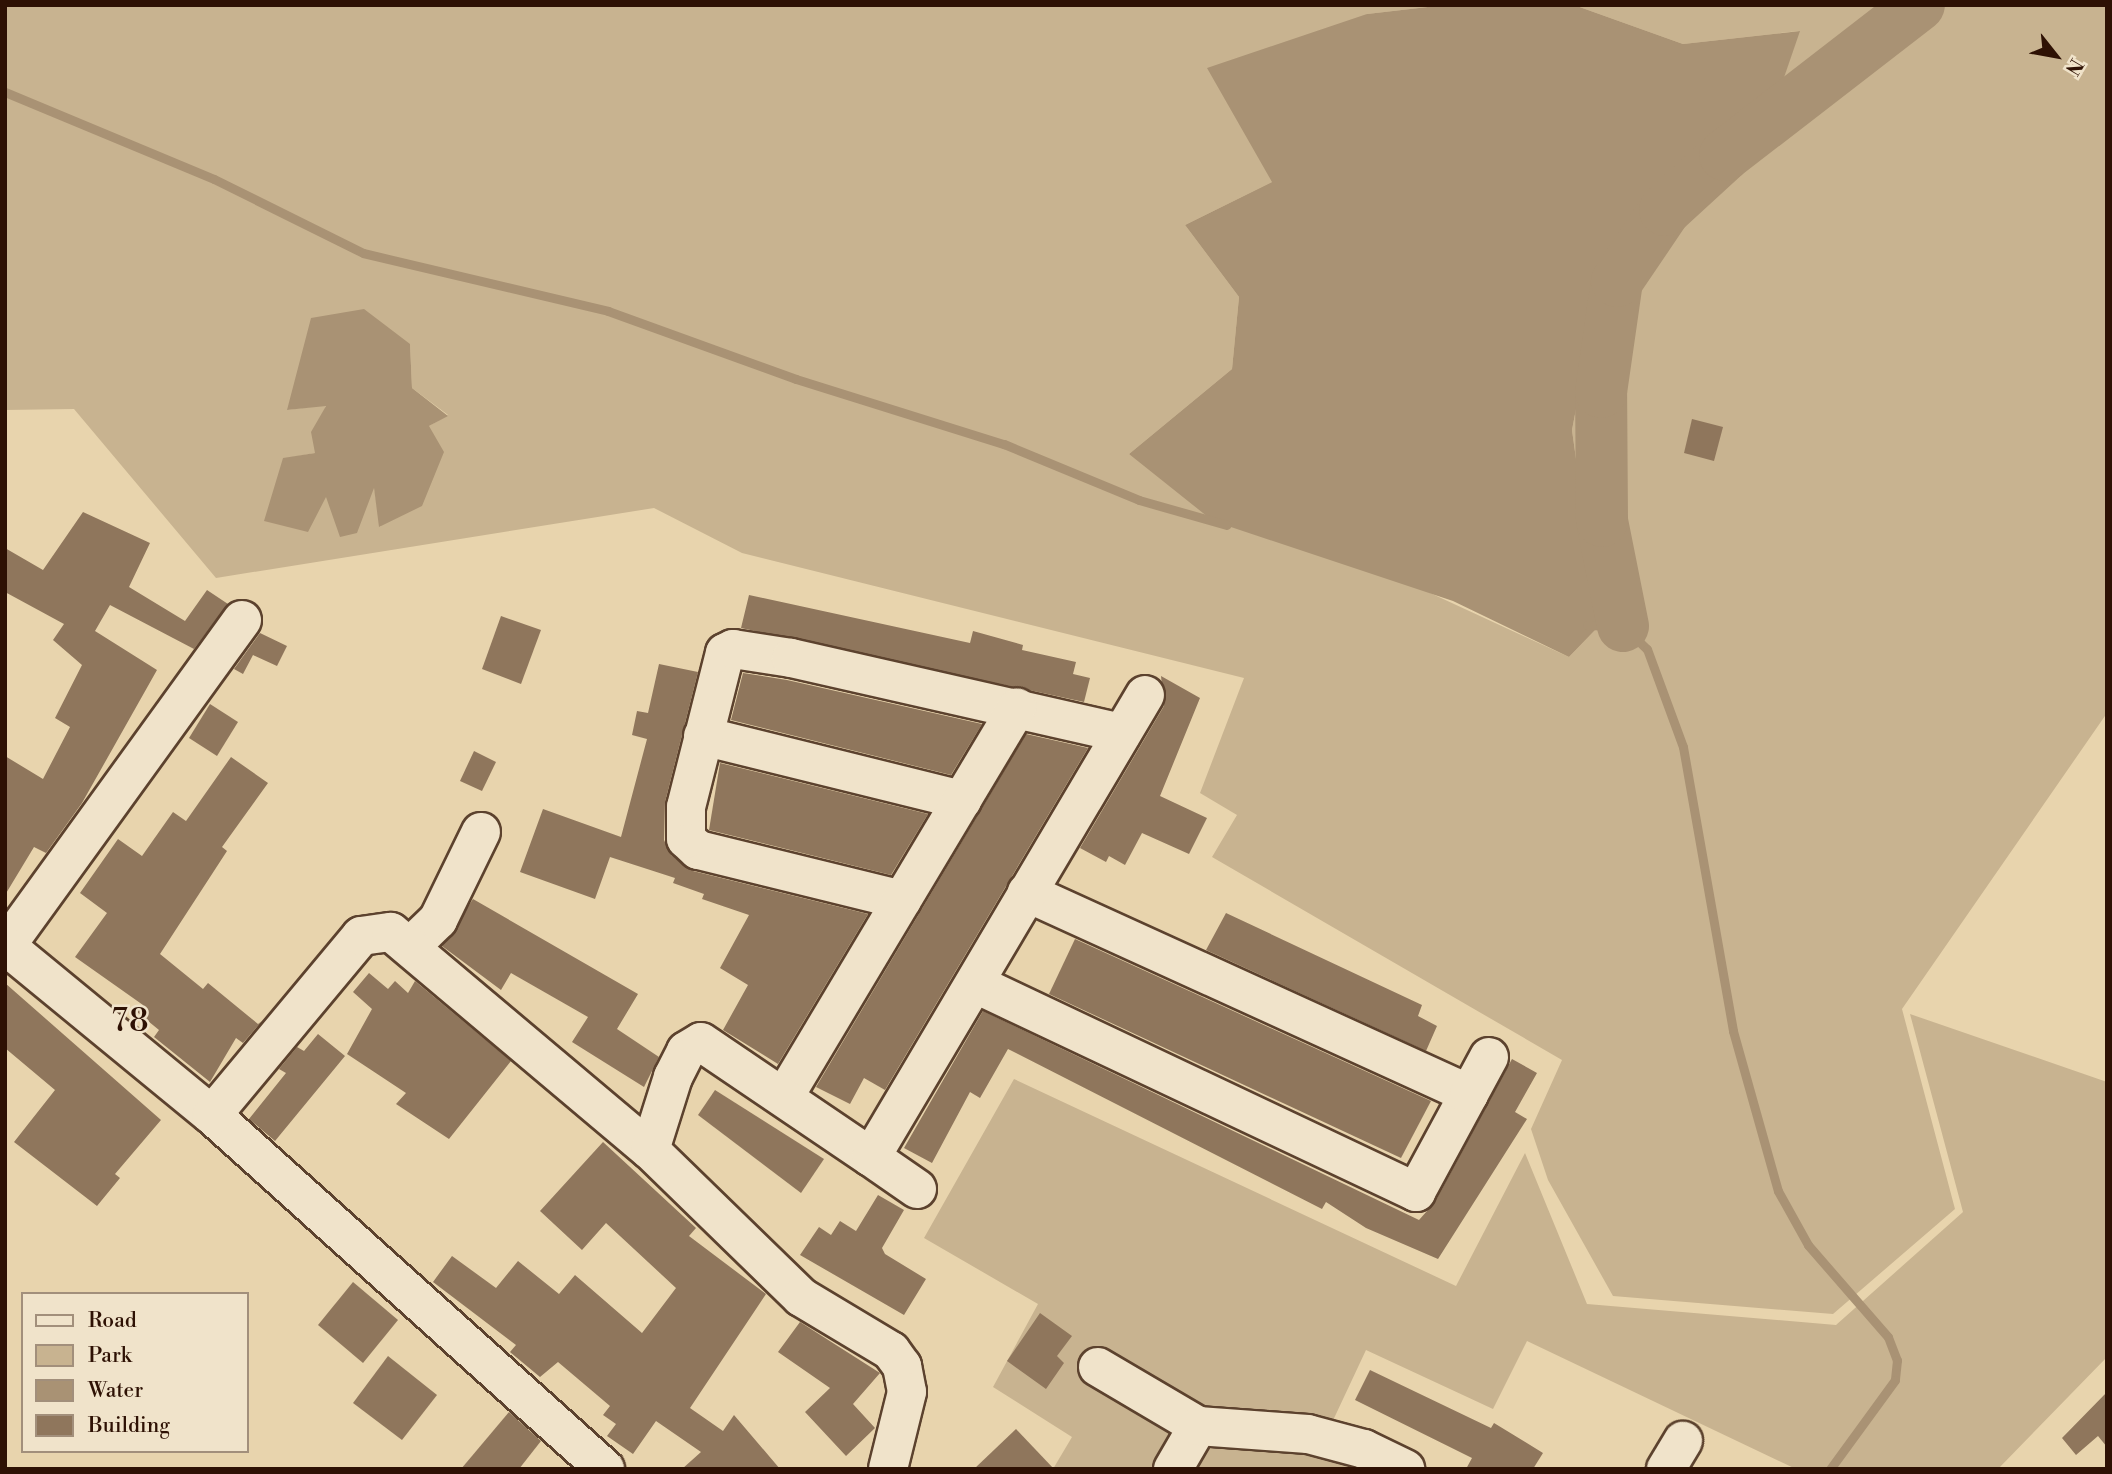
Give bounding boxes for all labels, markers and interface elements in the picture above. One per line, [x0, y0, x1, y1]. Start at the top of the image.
north arrow [2021, 21, 2091, 91]
text: N [2060, 54, 2088, 79]
district label: 78 [112, 1002, 150, 1040]
legend [21, 1292, 248, 1453]
text: Road [88, 1308, 137, 1334]
text: Park [88, 1343, 132, 1369]
text: Water [88, 1378, 143, 1404]
text: Building [88, 1413, 170, 1439]

